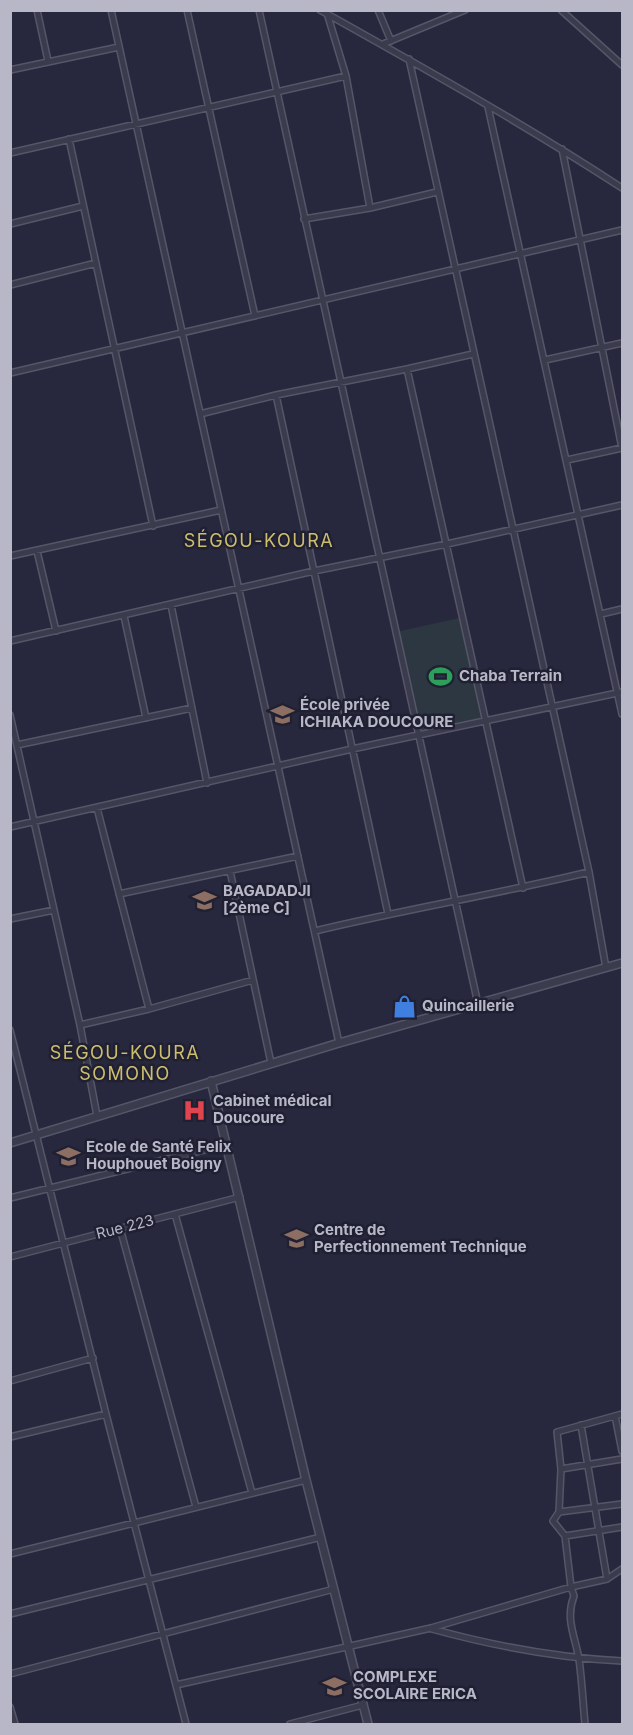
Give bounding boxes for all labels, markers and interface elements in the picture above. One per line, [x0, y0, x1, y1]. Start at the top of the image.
district label: SÉGOU-KOURA [184, 529, 334, 551]
sports icon: Chaba Terrain [428, 663, 454, 689]
place label: Chaba Terrain [459, 666, 562, 685]
place label: École privée ICHIAKA DOUCOURE [300, 695, 453, 731]
school or university icon: École privée ICHIAKA DOUCOURE [269, 701, 295, 727]
place label: BAGADADJI [2ème C] [223, 881, 311, 917]
school or university icon: BAGADADJI [2ème C] [192, 887, 218, 913]
shop icon: Quincaillerie [391, 993, 417, 1019]
place label: Quincaillerie [422, 996, 514, 1015]
district label: SÉGOU-KOURA SOMONO [50, 1041, 200, 1084]
place label: Cabinet médical Doucoure [213, 1091, 332, 1127]
hospital icon: Cabinet médical Doucoure [182, 1097, 208, 1123]
place label: Ecole de Santé Felix Houphouet Boigny [86, 1137, 232, 1173]
school or university icon: Ecole de Santé Felix Houphouet Boigny [55, 1143, 81, 1169]
street label: Rue 223 [94, 1210, 156, 1243]
place label: Centre de Perfectionnement Technique [314, 1220, 527, 1256]
school or university icon: Centre de Perfectionnement Technique [283, 1226, 309, 1252]
place label: COMPLEXE SCOLAIRE ERICA [353, 1667, 477, 1703]
school or university icon: COMPLEXE SCOLAIRE ERICA [322, 1673, 348, 1699]

